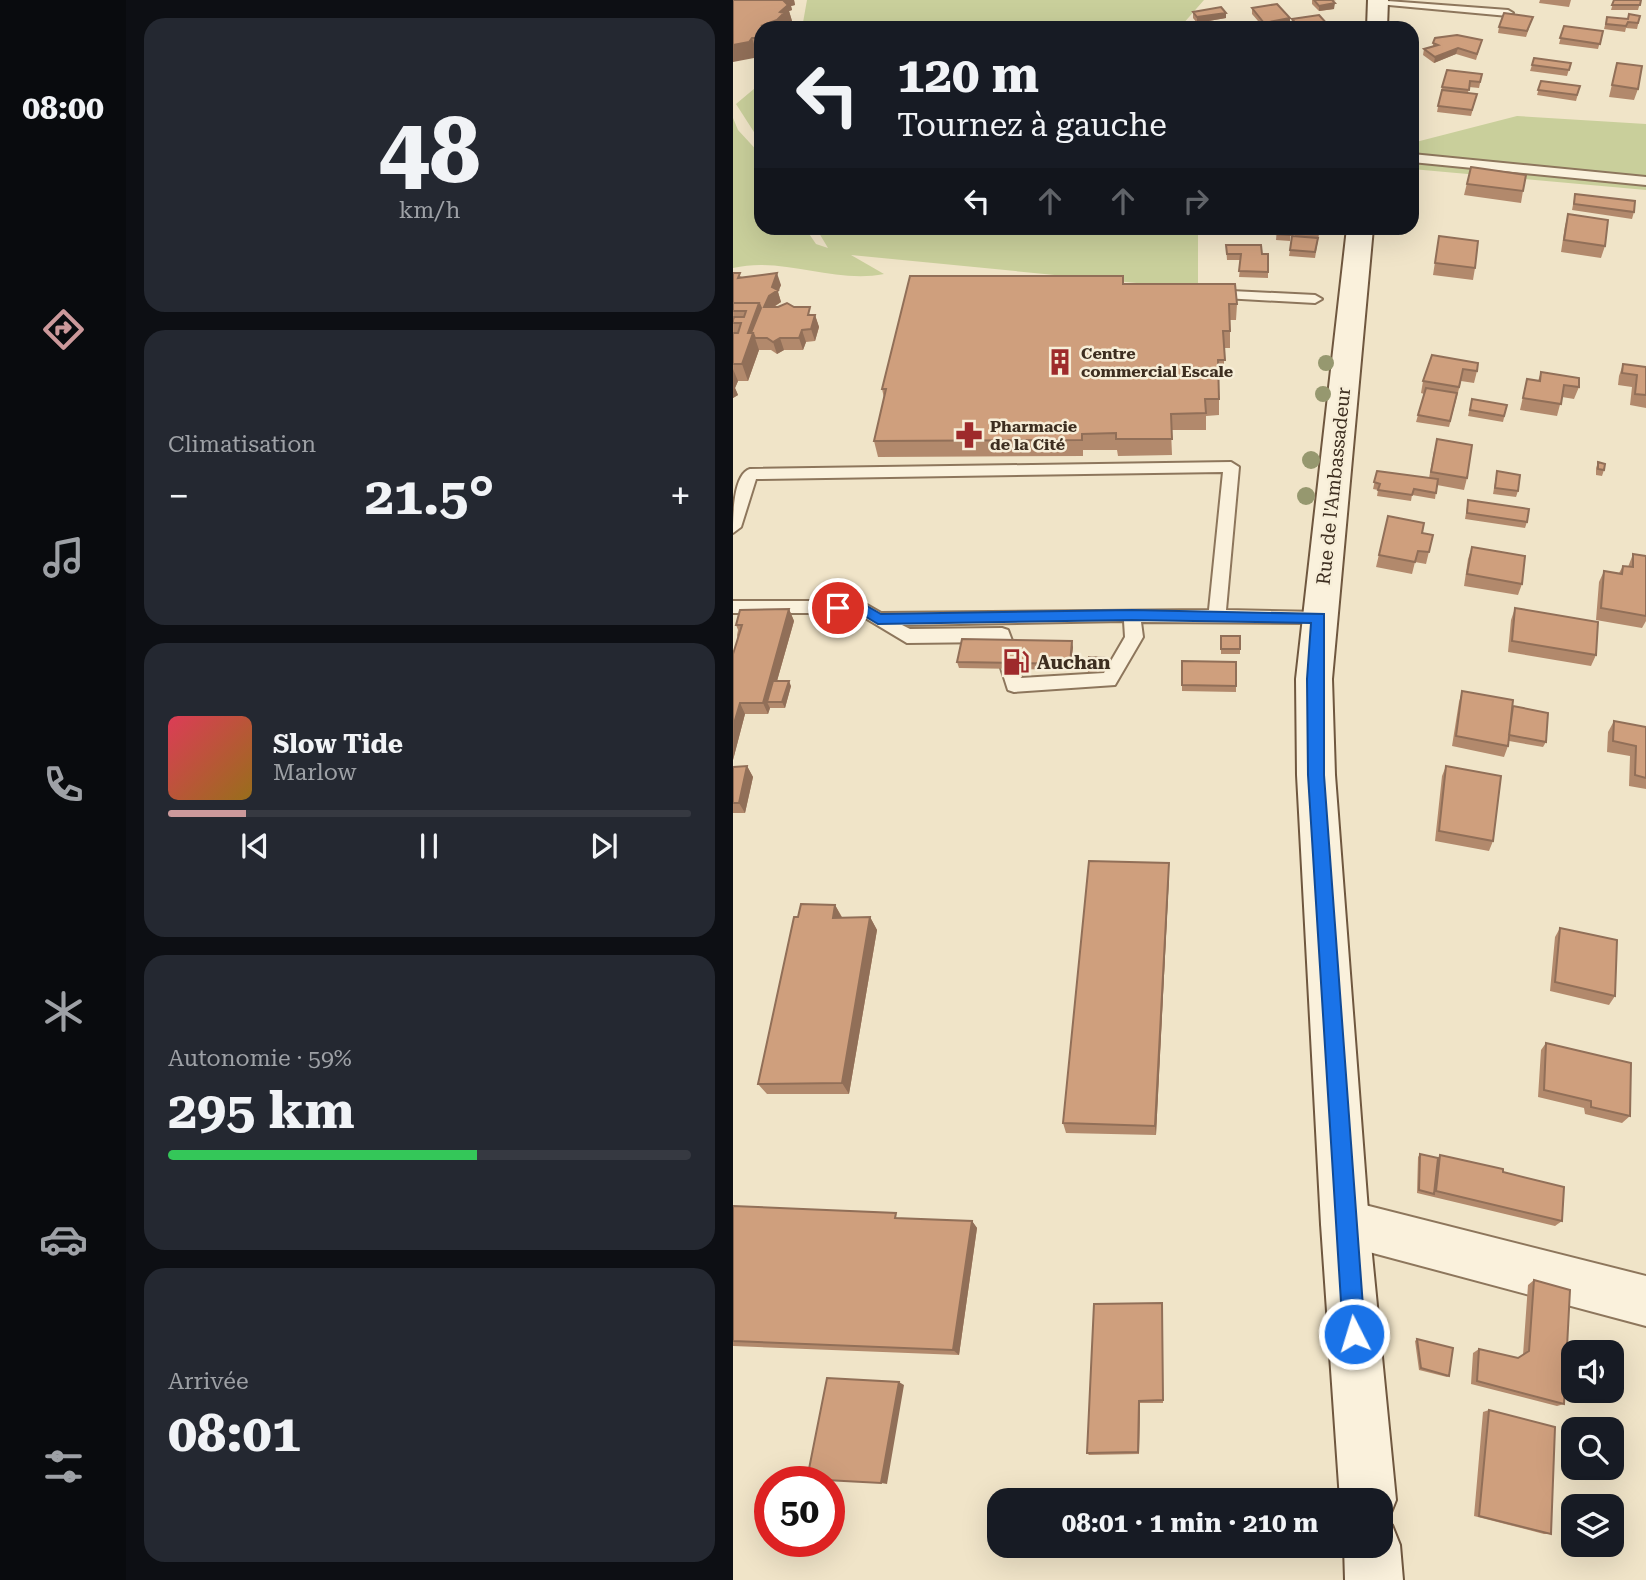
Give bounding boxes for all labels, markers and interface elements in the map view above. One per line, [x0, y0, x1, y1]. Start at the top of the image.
text: 120 m [897, 47, 1039, 104]
icon: left [782, 49, 873, 140]
text: 08:00 [22, 89, 104, 127]
text: 48 [379, 98, 480, 204]
text: Tournez à gauche [897, 106, 1167, 144]
icon: left [958, 182, 996, 220]
icon: ahead [1031, 182, 1069, 220]
icon: ahead [1104, 182, 1142, 220]
icon: right [1177, 182, 1215, 220]
text: km/h [399, 197, 460, 224]
icon: directions [39, 305, 88, 354]
place label: Centre commercial Escale [1081, 344, 1233, 381]
building icon: Centre commercial Escale [1045, 347, 1075, 377]
street label: Rue de l'Ambassadeur [1312, 386, 1355, 586]
place label: Pharmacie de la Cité [990, 417, 1077, 454]
pharmacy icon: Pharmacie de la Cité [954, 420, 984, 450]
text: Climatisation [168, 431, 316, 458]
text: 21.5° [365, 466, 494, 527]
text: − [168, 474, 189, 518]
text: + [670, 474, 691, 518]
icon: music [39, 533, 88, 582]
pin [808, 578, 868, 638]
icon: arrive [819, 589, 857, 627]
fuel station icon: Auchan [1001, 647, 1031, 677]
place label: Auchan [1037, 651, 1111, 674]
text: Slow Tide [273, 729, 403, 759]
text: Marlow [273, 759, 356, 786]
icon: phone [39, 760, 88, 809]
icon: previous [236, 827, 274, 865]
icon: pause [410, 827, 448, 865]
icon: next [585, 827, 623, 865]
icon: climate [39, 987, 88, 1036]
text: Autonomie · 59% [168, 1045, 352, 1072]
text: 295 km [168, 1080, 355, 1141]
icon: car [39, 1215, 88, 1264]
position arrow [1317, 1297, 1391, 1371]
map controls [1561, 1340, 1624, 1557]
button: sound [1561, 1340, 1624, 1403]
text: Arrivée [168, 1368, 249, 1395]
text: 08:01 [168, 1403, 301, 1464]
button: search [1561, 1417, 1624, 1480]
icon: filters [39, 1442, 88, 1491]
speed limit sign: 50 [754, 1466, 845, 1557]
button: layers [1561, 1494, 1624, 1557]
text: 08:01 · 1 min · 210 m [1062, 1508, 1318, 1538]

